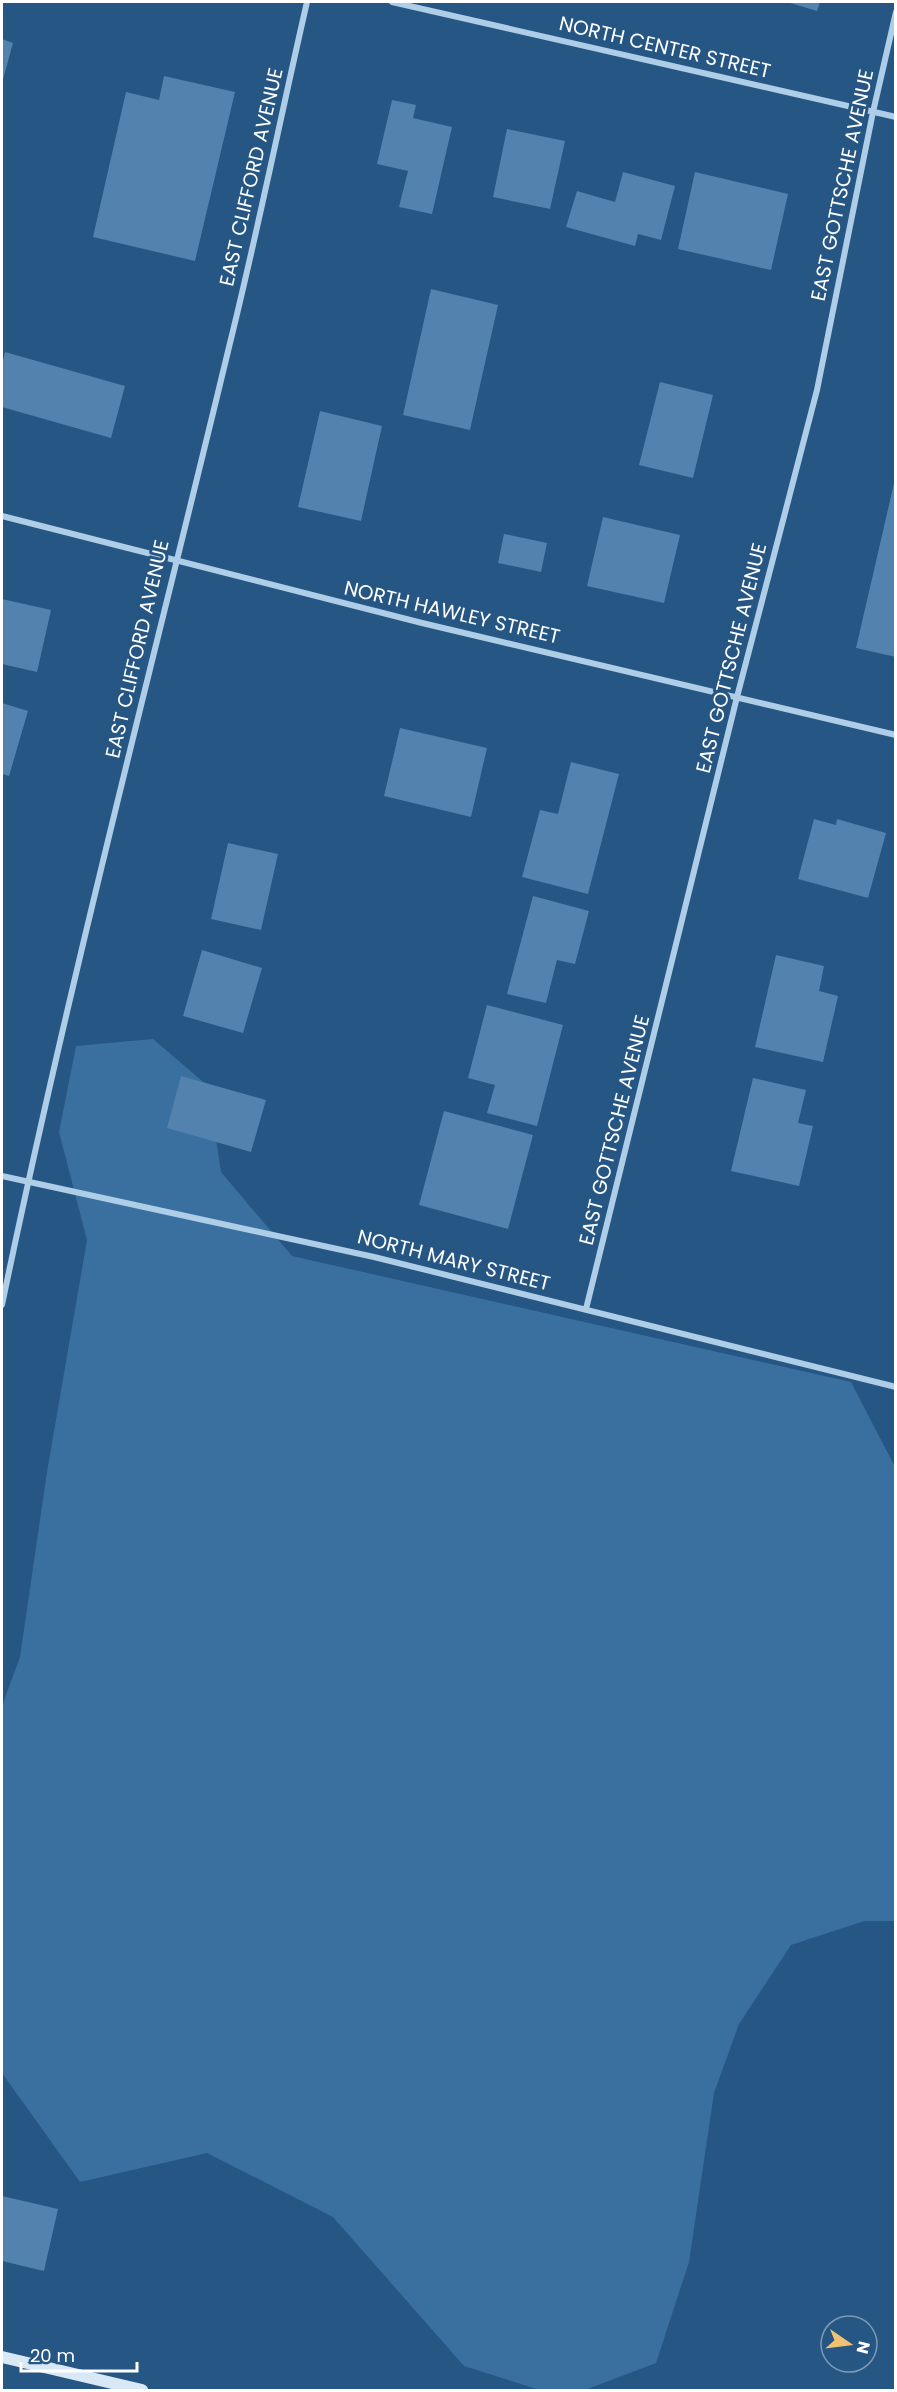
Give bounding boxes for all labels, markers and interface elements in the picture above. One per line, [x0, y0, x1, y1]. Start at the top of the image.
street label: NORTH CENTER STREET [556, 9, 774, 85]
street label: EAST CLIFFORD AVENUE [212, 65, 290, 289]
street label: EAST GOTTSCHE AVENUE [804, 67, 880, 303]
street label: EAST CLIFFORD AVENUE [98, 537, 176, 761]
street label: EAST GOTTSCHE AVENUE [689, 540, 773, 776]
street label: NORTH HAWLEY STREET [341, 574, 563, 651]
street label: EAST GOTTSCHE AVENUE [572, 1012, 656, 1248]
street label: NORTH MARY STREET [355, 1222, 554, 1298]
north arrow [819, 2314, 879, 2374]
scale bar [21, 2335, 136, 2373]
text: N [850, 2339, 876, 2356]
text: 20 m [30, 2343, 75, 2368]

